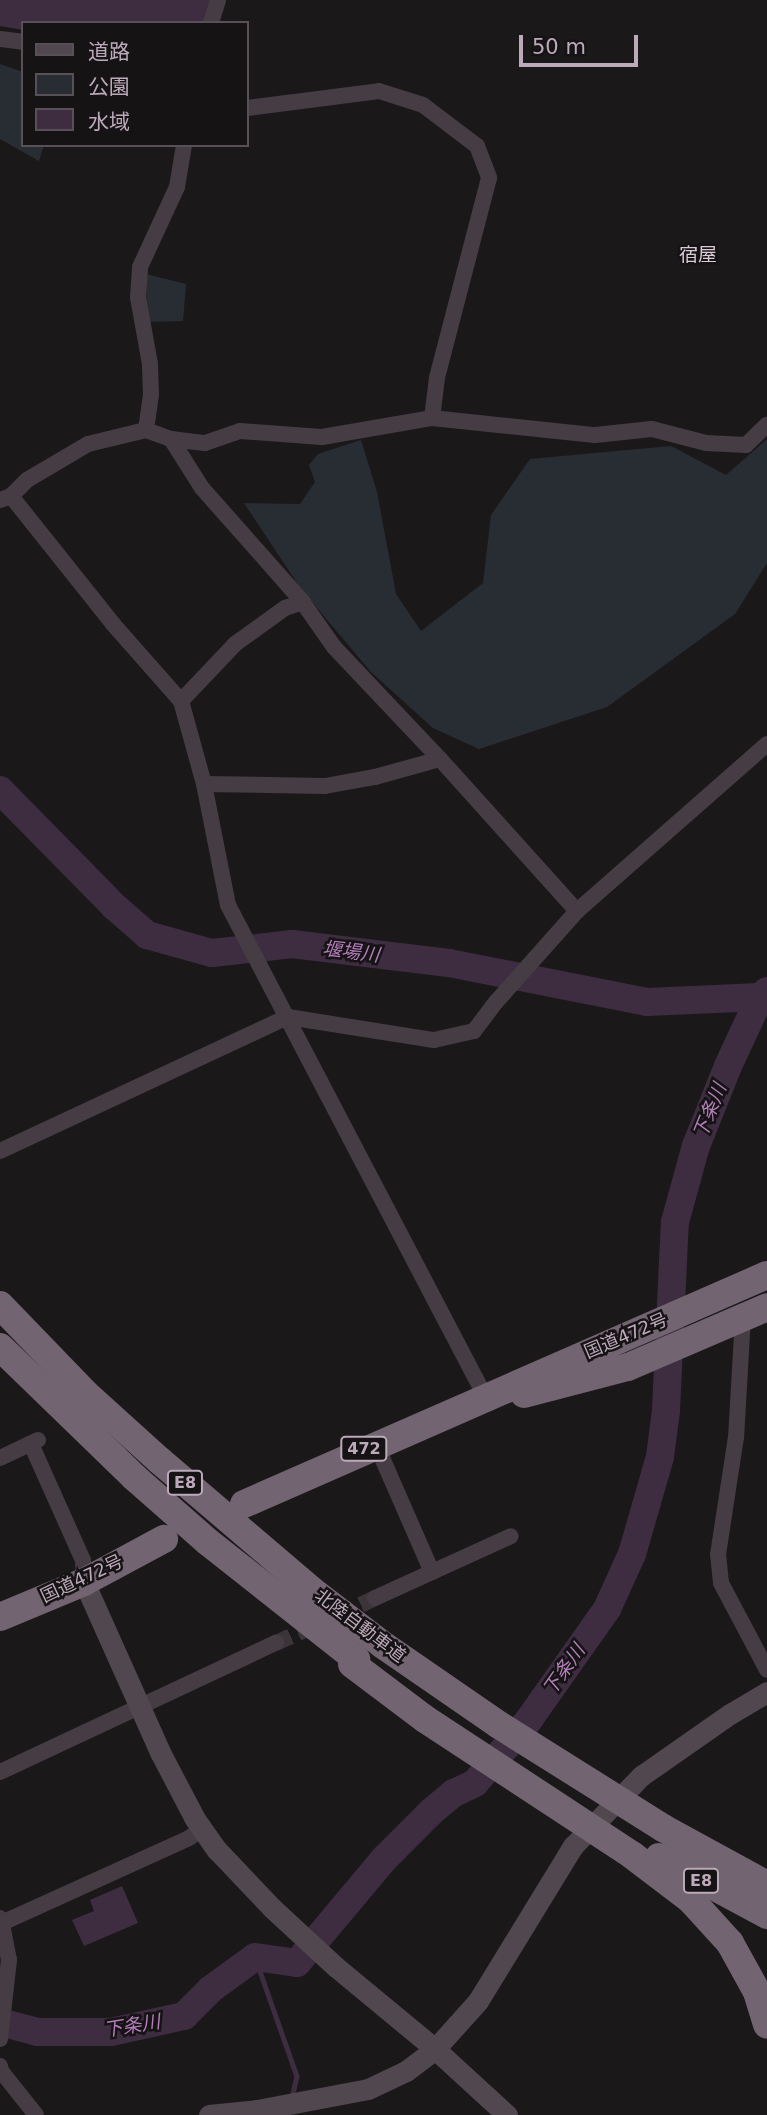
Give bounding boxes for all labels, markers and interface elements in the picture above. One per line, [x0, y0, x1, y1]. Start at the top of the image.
legend [21, 21, 248, 147]
scale bar [522, 21, 641, 65]
text: 50 m [532, 35, 586, 59]
text: 道路 [88, 40, 130, 64]
text: 公園 [88, 75, 130, 99]
text: 水域 [88, 110, 130, 134]
district label: 宿屋 [679, 244, 717, 266]
water label: 堰場川 [321, 937, 381, 967]
water label: 下条川 [689, 1080, 731, 1142]
street label: 国道472号 [581, 1309, 671, 1363]
road number: 472 [340, 1436, 388, 1462]
road number: E8 [166, 1470, 204, 1496]
street label: 国道472号 [37, 1551, 127, 1607]
street label: 北陸自動車道 [310, 1585, 410, 1667]
water label: 下条川 [538, 1640, 590, 1700]
road number: E8 [682, 1868, 720, 1894]
water label: 下条川 [102, 2010, 162, 2042]

